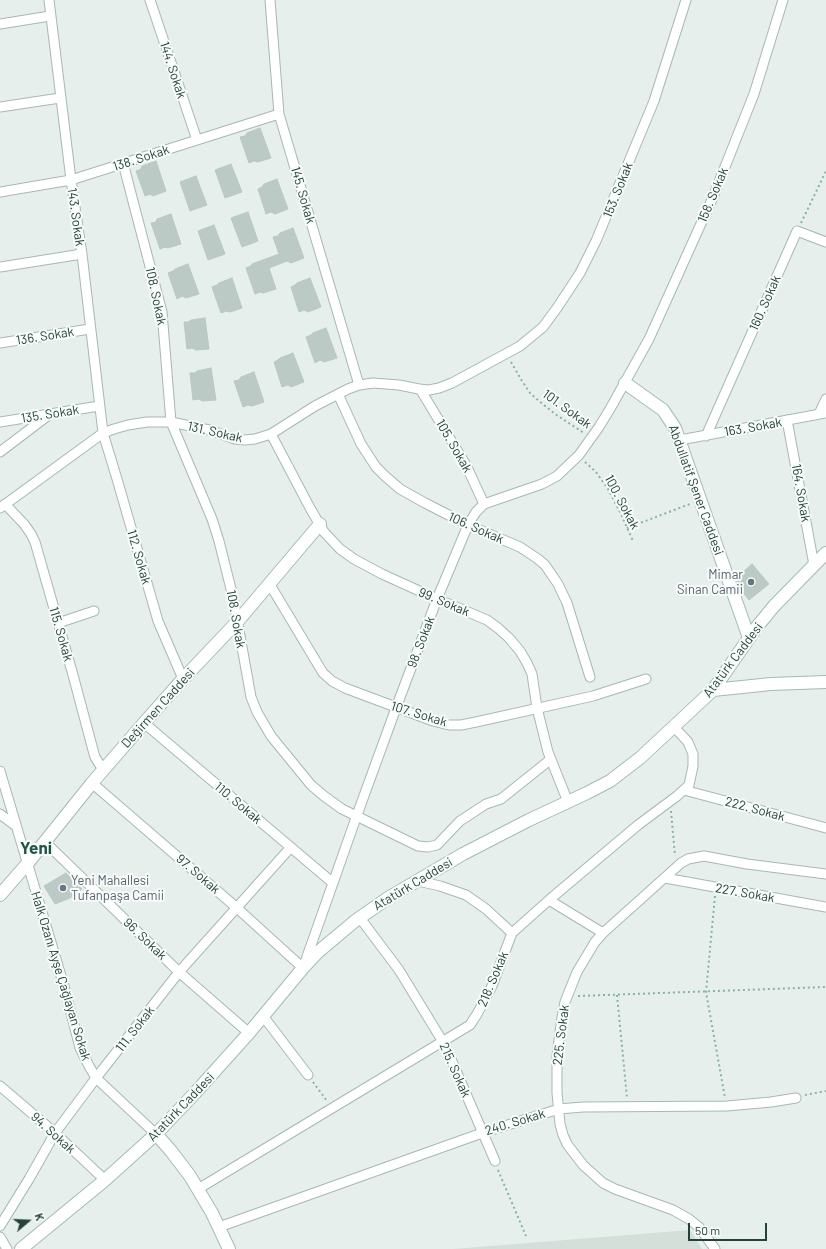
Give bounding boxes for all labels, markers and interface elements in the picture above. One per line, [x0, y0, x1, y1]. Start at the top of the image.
street label: 144. Sokak [156, 39, 190, 101]
street label: 138. Sokak [111, 142, 171, 174]
street label: 153. Sokak [600, 160, 636, 220]
street label: 145. Sokak [287, 165, 319, 225]
street label: 158. Sokak [694, 165, 732, 225]
street label: 143. Sokak [64, 187, 88, 247]
street label: 108. Sokak [142, 265, 170, 327]
street label: 160. Sokak [746, 273, 784, 333]
street label: 136. Sokak [15, 324, 75, 348]
street label: 101. Sokak [540, 386, 594, 432]
street label: 135. Sokak [20, 402, 80, 426]
street label: 163. Sokak [723, 414, 783, 440]
street label: 105. Sokak [432, 417, 476, 475]
street label: 131. Sokak [186, 418, 244, 446]
street label: Abdullatif Şener Caddesi [665, 423, 727, 557]
street label: 164. Sokak [788, 463, 814, 523]
street label: 100. Sokak [601, 472, 643, 532]
street label: 106. Sokak [446, 509, 506, 547]
street label: 112. Sokak [124, 528, 154, 586]
place label: Mimar Sinan Camii [677, 567, 743, 598]
marker: Mimar Sinan Camii [746, 577, 756, 587]
street label: 99. Sokak [416, 584, 472, 620]
street label: 108. Sokak [223, 589, 249, 649]
street label: 115. Sokak [46, 605, 76, 663]
street label: 98. Sokak [404, 614, 438, 670]
street label: Atatürk Caddesi [700, 620, 766, 700]
street label: Değirmen Caddesi [118, 665, 198, 751]
street label: 107. Sokak [389, 698, 449, 730]
street label: 110. Sokak [211, 779, 265, 827]
street label: 222. Sokak [723, 794, 787, 824]
district label: Yeni [20, 838, 52, 858]
street label: 97. Sokak [173, 851, 223, 897]
street label: Atatürk Caddesi [371, 854, 455, 914]
place label: Yeni Mahallesi Tufanpaşa Camii [71, 873, 164, 904]
street label: 227. Sokak [714, 880, 776, 906]
marker: Yeni Mahallesi Tufanpaşa Camii [58, 883, 68, 893]
street label: Halk Ozanı Ayşe Çağlayan Sokak [28, 889, 94, 1063]
street label: 96. Sokak [120, 915, 170, 963]
street label: 218. Sokak [474, 949, 512, 1009]
street label: 111. Sokak [112, 1003, 158, 1055]
street label: 225. Sokak [550, 1004, 572, 1066]
street label: 215. Sokak [436, 1040, 474, 1100]
street label: Atatürk Caddesi [144, 1069, 218, 1145]
street label: 240. Sokak [483, 1105, 547, 1139]
street label: 94. Sokak [28, 1109, 78, 1157]
north arrow [8, 1201, 48, 1241]
text: K [33, 1212, 47, 1222]
scale bar [690, 1215, 769, 1241]
text: 50 m [695, 1223, 720, 1237]

